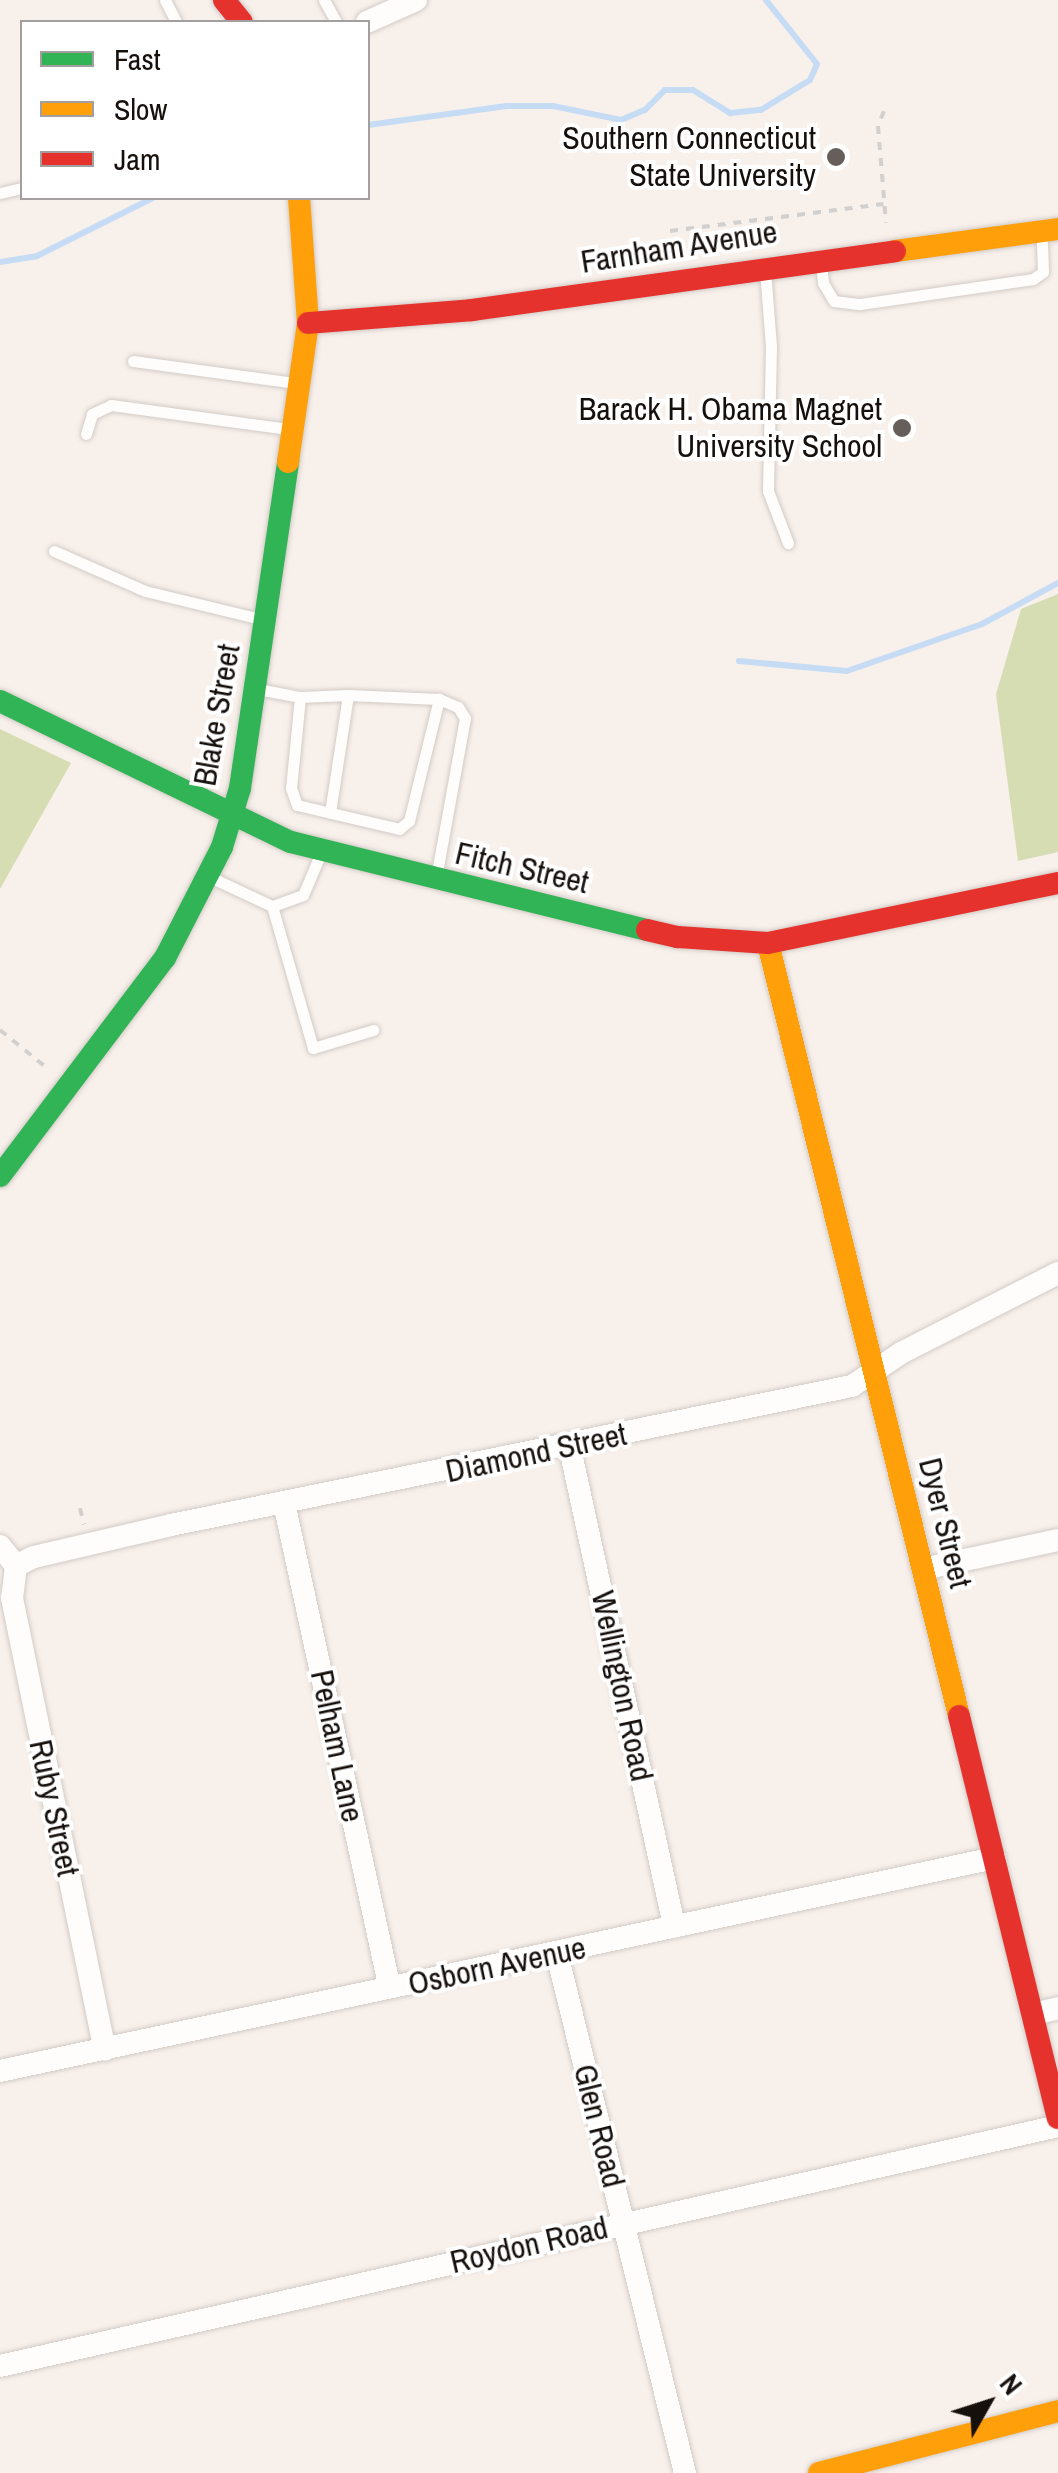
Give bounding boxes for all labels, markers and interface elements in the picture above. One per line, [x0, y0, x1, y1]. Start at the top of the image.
legend [20, 20, 370, 200]
text: Fast [114, 39, 161, 79]
text: Slow [114, 89, 167, 129]
place label: Southern Connecticut State University [562, 120, 816, 195]
text: Jam [114, 139, 160, 179]
marker: Southern Connecticut State University [825, 146, 847, 168]
street label: Farnham Avenue [577, 212, 781, 282]
place label: Barack H. Obama Magnet University School [579, 391, 882, 466]
marker: Barack H. Obama Magnet University School [891, 417, 913, 439]
street label: Blake Street [186, 641, 248, 789]
street label: Fitch Street [452, 834, 592, 902]
street label: Diamond Street [442, 1415, 630, 1491]
street label: Dyer Street [910, 1454, 980, 1592]
street label: Wellington Road [583, 1587, 661, 1785]
street label: Pelham Lane [302, 1666, 372, 1826]
street label: Ruby Street [21, 1736, 87, 1880]
street label: Osborn Avenue [404, 1928, 590, 2004]
street label: Glen Road [565, 2060, 633, 2192]
street label: Roydon Road [447, 2208, 611, 2282]
north arrow [938, 2353, 1038, 2453]
text: N [991, 2366, 1031, 2403]

